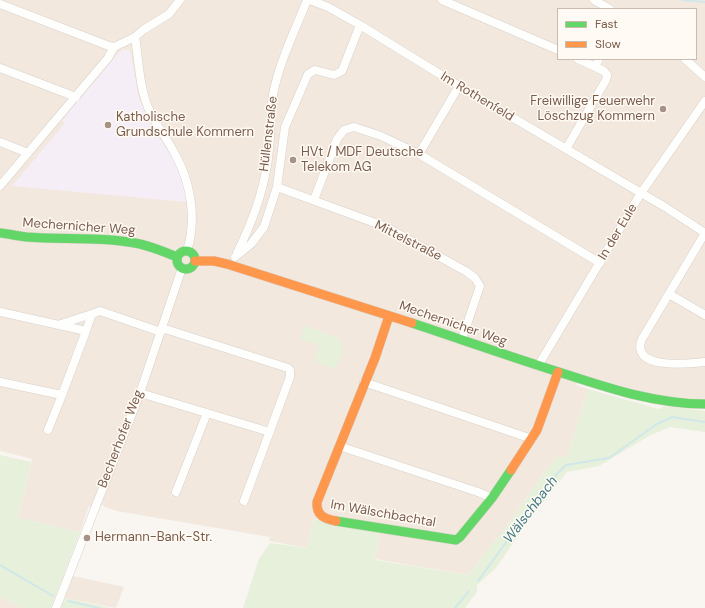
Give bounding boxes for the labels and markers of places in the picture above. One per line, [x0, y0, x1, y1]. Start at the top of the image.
place label: Freiwillige Feuerwehr Löschzug Kommern [530, 94, 655, 125]
marker: Freiwillige Feuerwehr Löschzug Kommern [658, 104, 668, 114]
place label: Katholische Grundschule Kommern [116, 110, 254, 141]
marker: Katholische Grundschule Kommern [103, 120, 113, 130]
place label: HVt / MDF Deutsche Telekom AG [301, 145, 423, 176]
marker: HVt / MDF Deutsche Telekom AG [288, 155, 298, 165]
place label: Hermann-Bank-Str. [95, 530, 212, 546]
marker: Hermann-Bank-Str. [82, 533, 92, 543]

